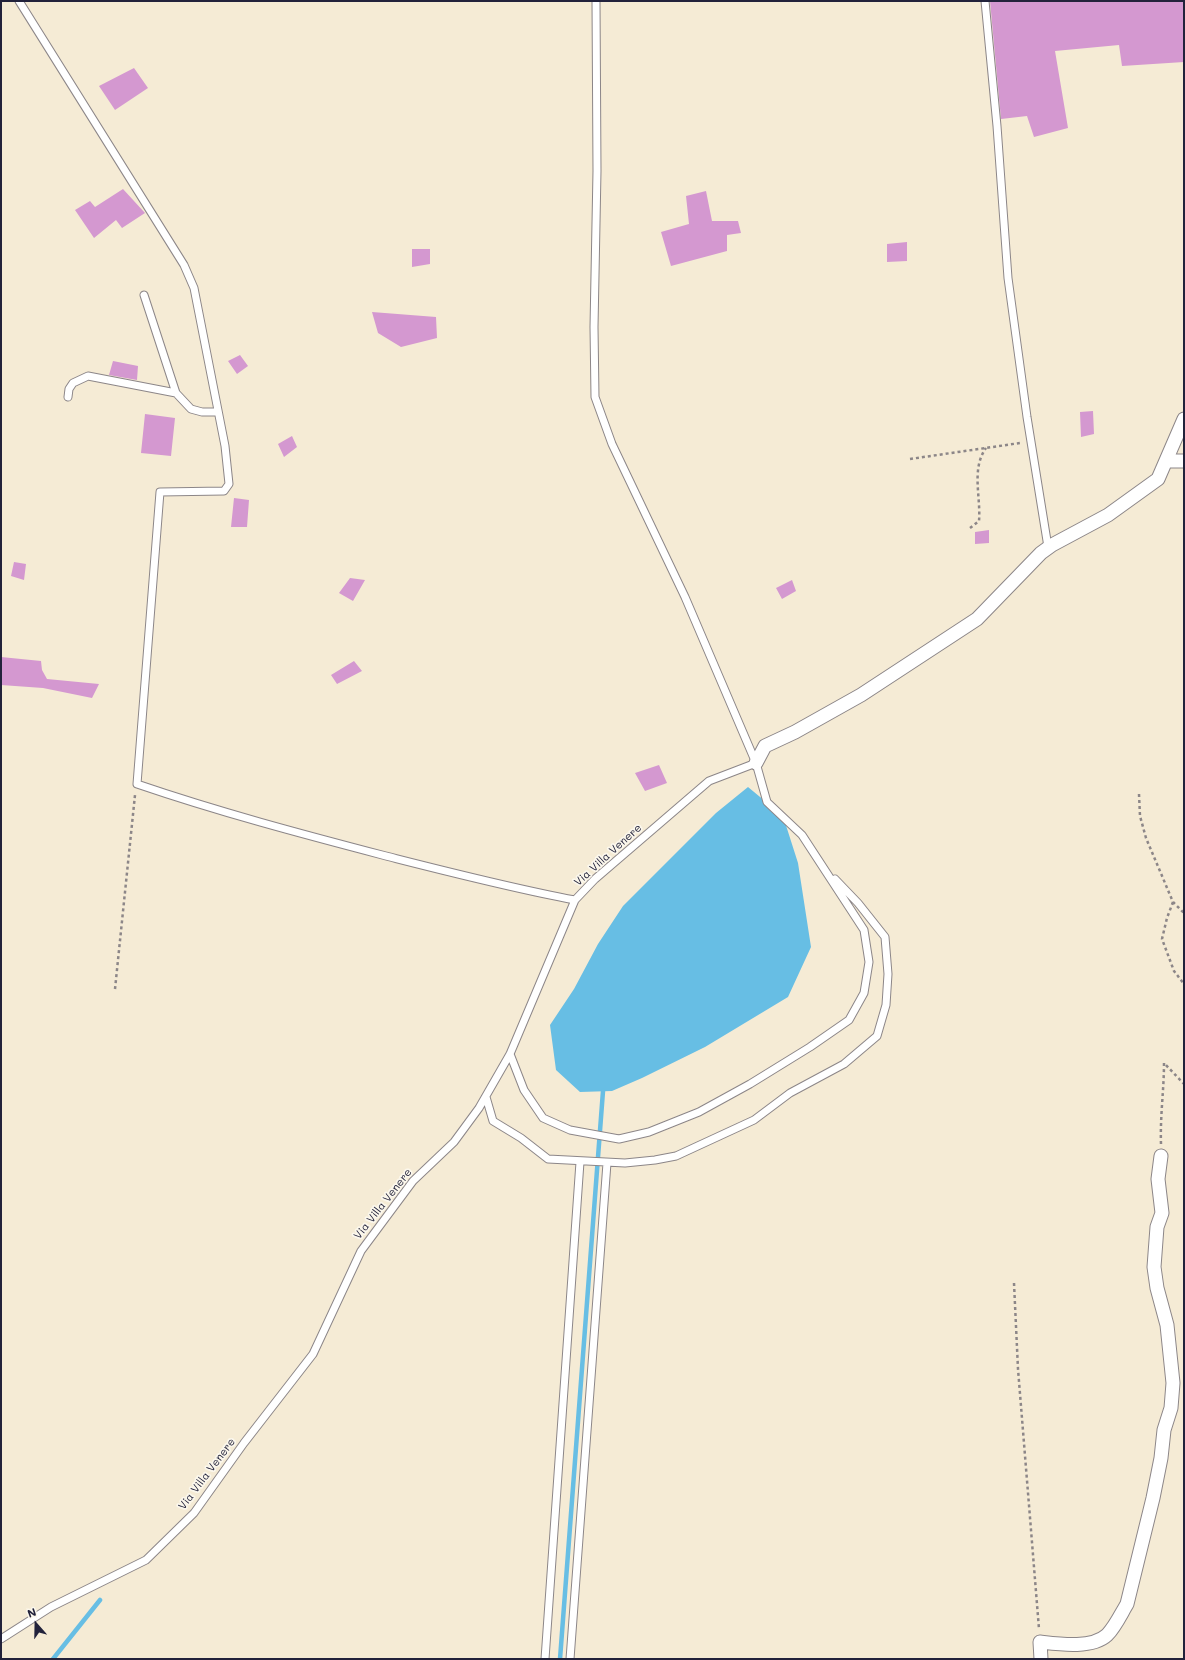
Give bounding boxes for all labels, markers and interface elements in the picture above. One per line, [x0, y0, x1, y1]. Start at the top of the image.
street label: Via Villa Venere [572, 821, 644, 889]
street label: Via Villa Venere [351, 1166, 415, 1242]
street label: Via Villa Venere [176, 1436, 238, 1512]
north arrow [16, 1604, 56, 1644]
text: N [25, 1604, 38, 1621]

